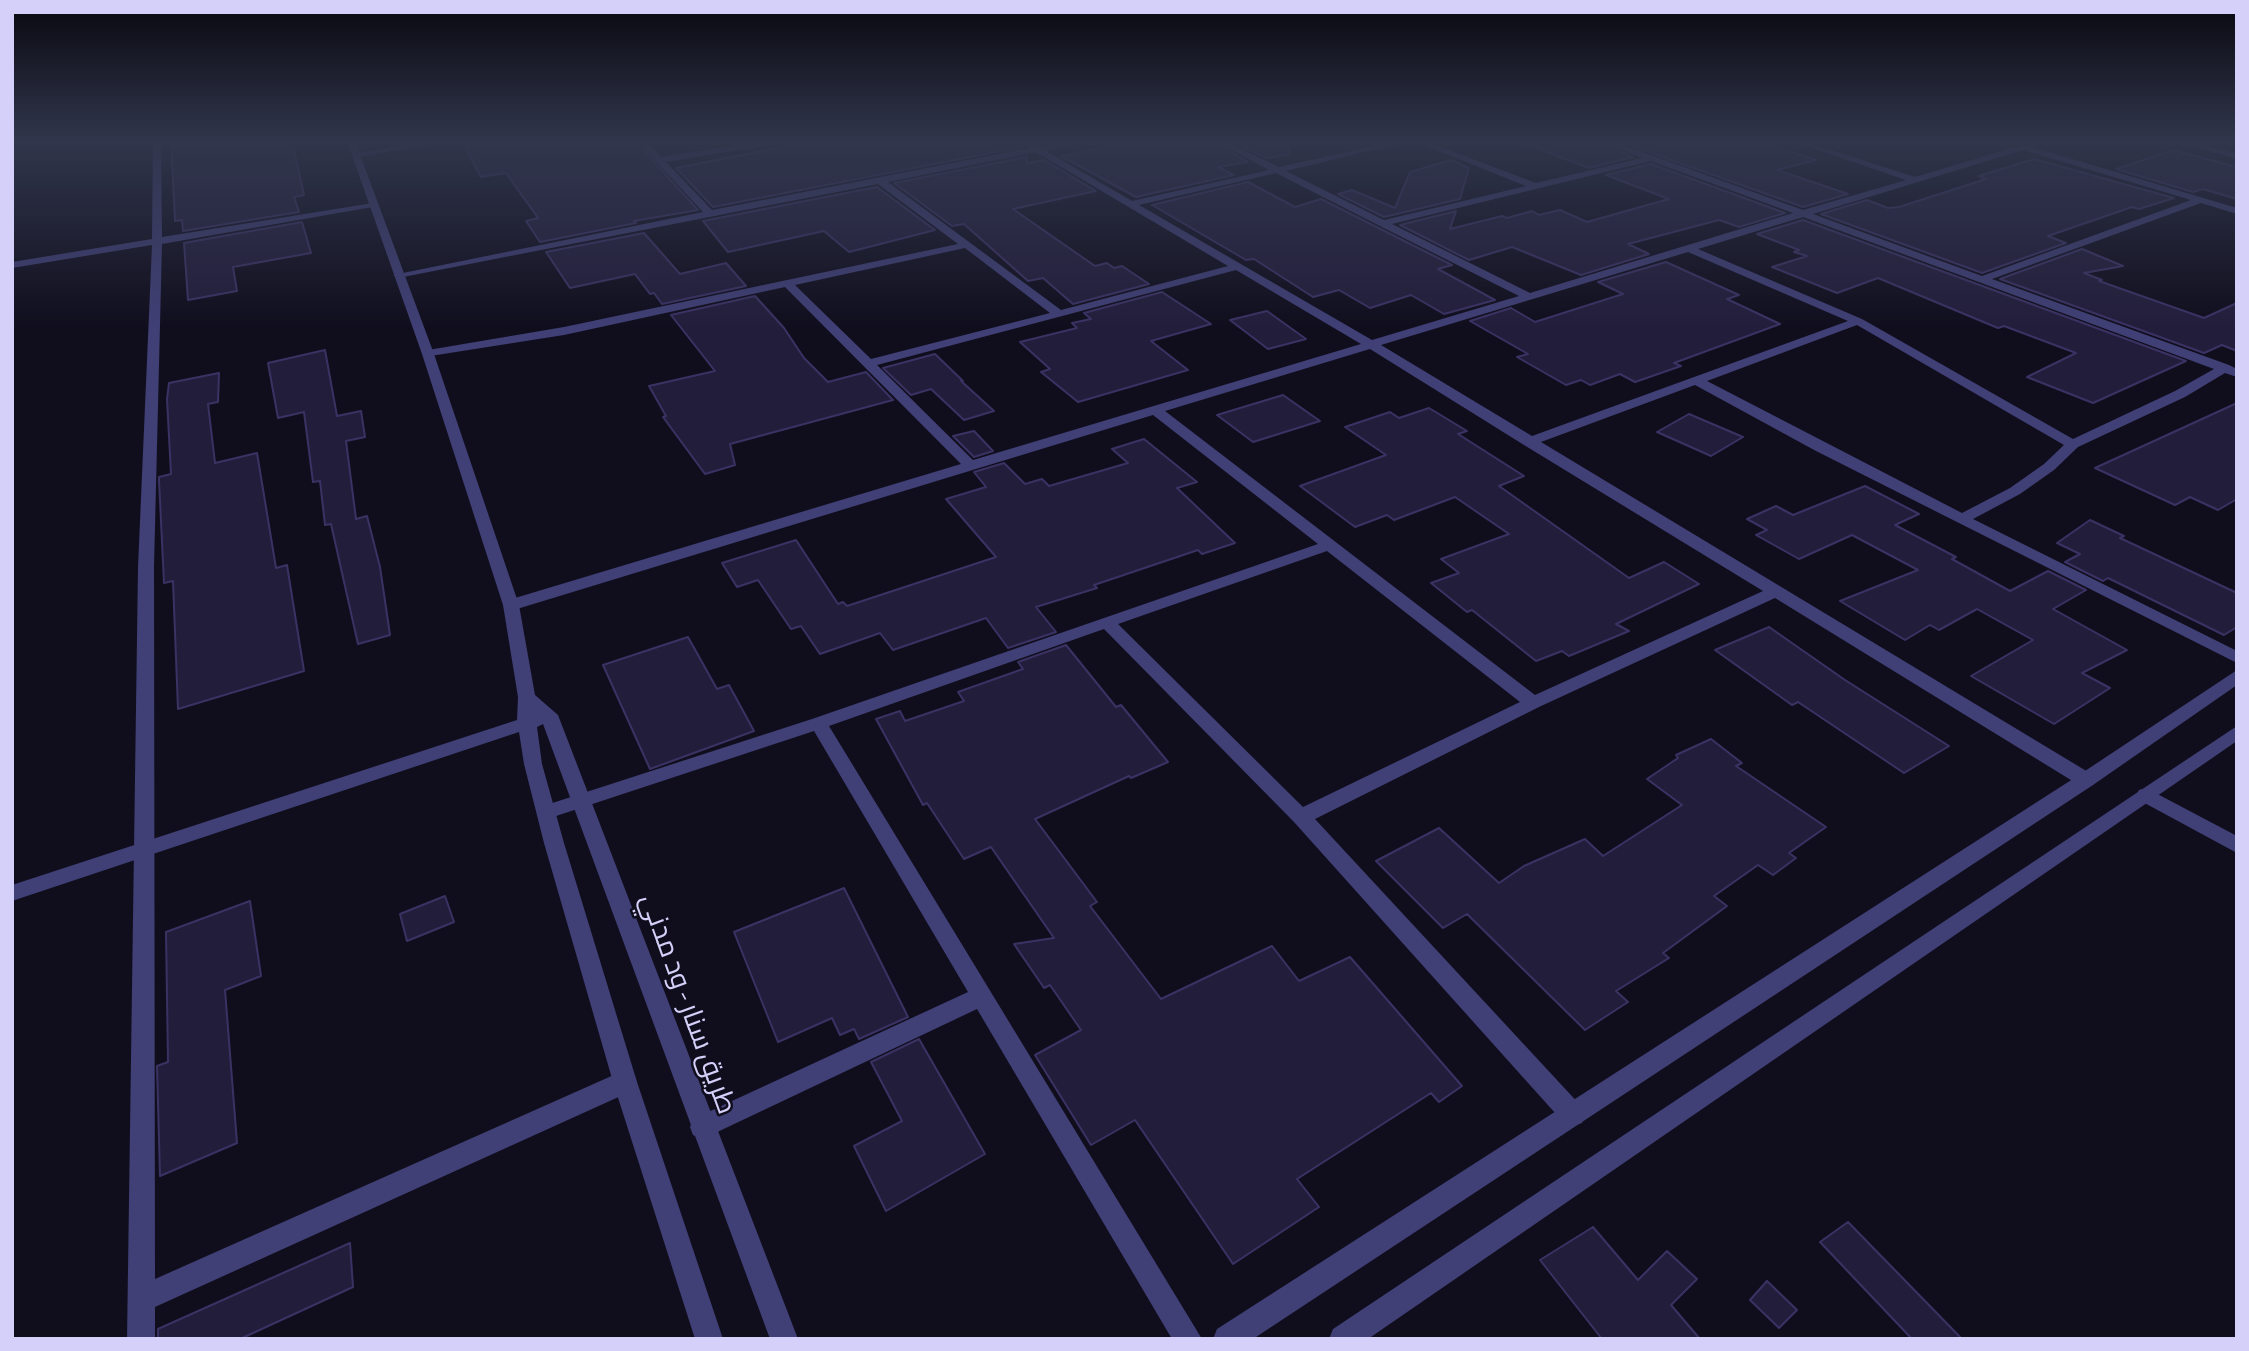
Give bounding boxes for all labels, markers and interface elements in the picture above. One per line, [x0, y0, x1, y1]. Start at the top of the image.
street label: طريق سنار - ود مدني [633, 889, 743, 1119]

